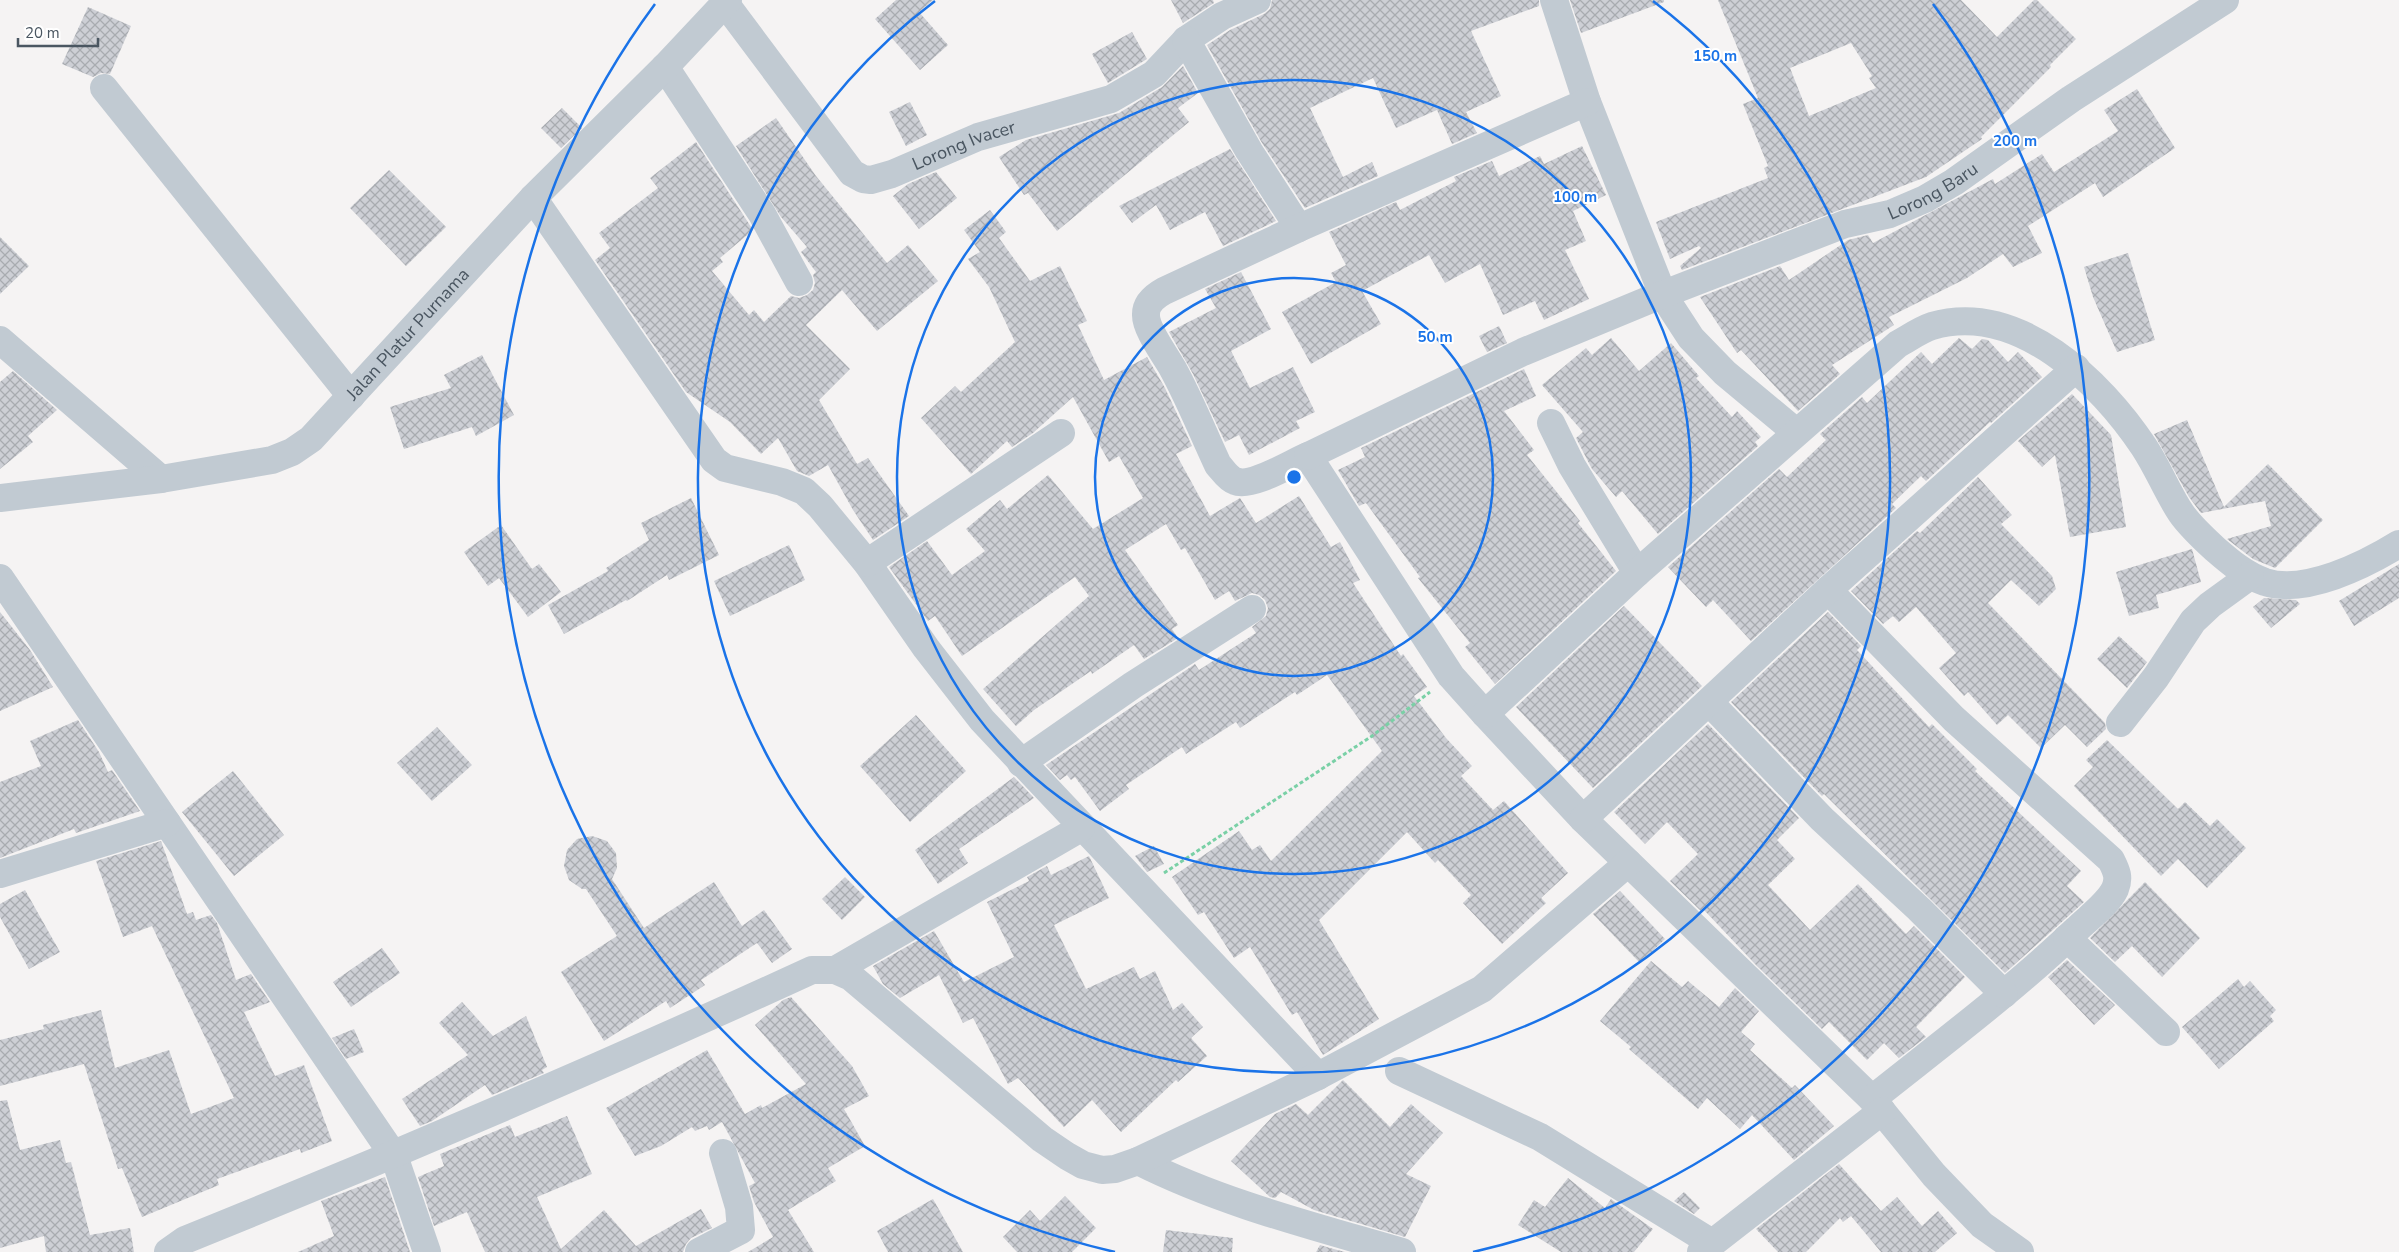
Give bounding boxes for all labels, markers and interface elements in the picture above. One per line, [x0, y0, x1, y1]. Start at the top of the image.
scale bar [18, 15, 98, 47]
text: 20 m [25, 23, 60, 43]
text: 150 m [1693, 46, 1737, 66]
street label: Lorong Ivacer [908, 115, 1019, 176]
text: 200 m [1993, 131, 2037, 151]
street label: Lorong Baru [1884, 157, 1983, 226]
text: 100 m [1553, 187, 1597, 207]
street label: Jalan Platur Purnama [340, 263, 475, 406]
text: 50 m [1417, 327, 1453, 347]
centre of rings [1285, 468, 1303, 486]

